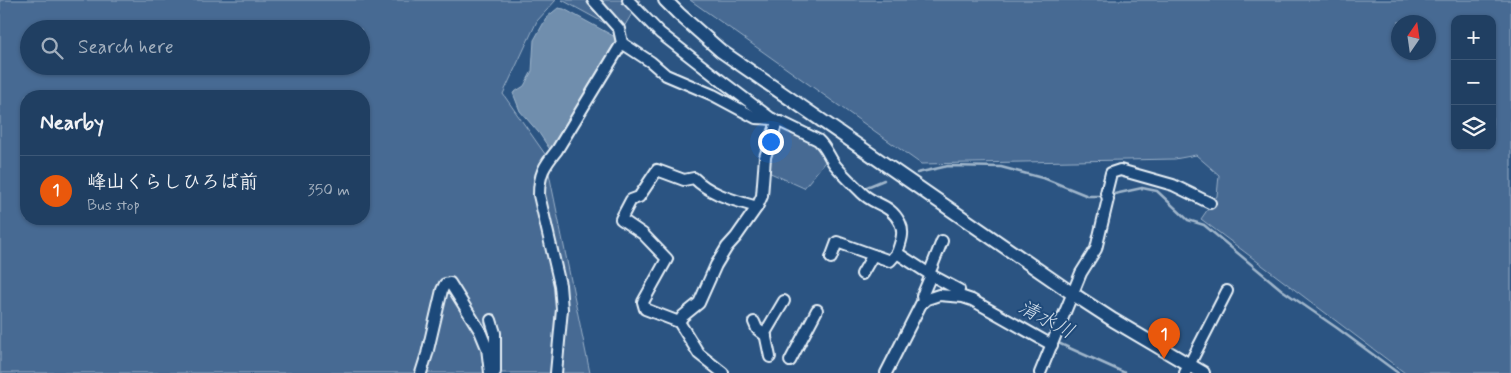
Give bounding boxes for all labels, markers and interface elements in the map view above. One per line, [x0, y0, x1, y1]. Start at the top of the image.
north arrow [1391, 15, 1436, 60]
map controls [1451, 15, 1496, 150]
button: + [1451, 15, 1496, 60]
search box [20, 20, 370, 75]
icon: search [38, 34, 66, 62]
text: Search here [78, 35, 174, 60]
button: − [1451, 60, 1496, 105]
button: layers [1451, 105, 1496, 150]
text: Nearby [40, 109, 104, 137]
your location [758, 129, 784, 155]
text: 峰山くらしひろば前 [87, 170, 258, 195]
text: 1 [52, 180, 60, 201]
text: 350 m [308, 180, 350, 201]
text: Bus stop [87, 195, 140, 216]
water label: 清水川 [1013, 294, 1079, 346]
pin: 1 [1148, 318, 1180, 359]

